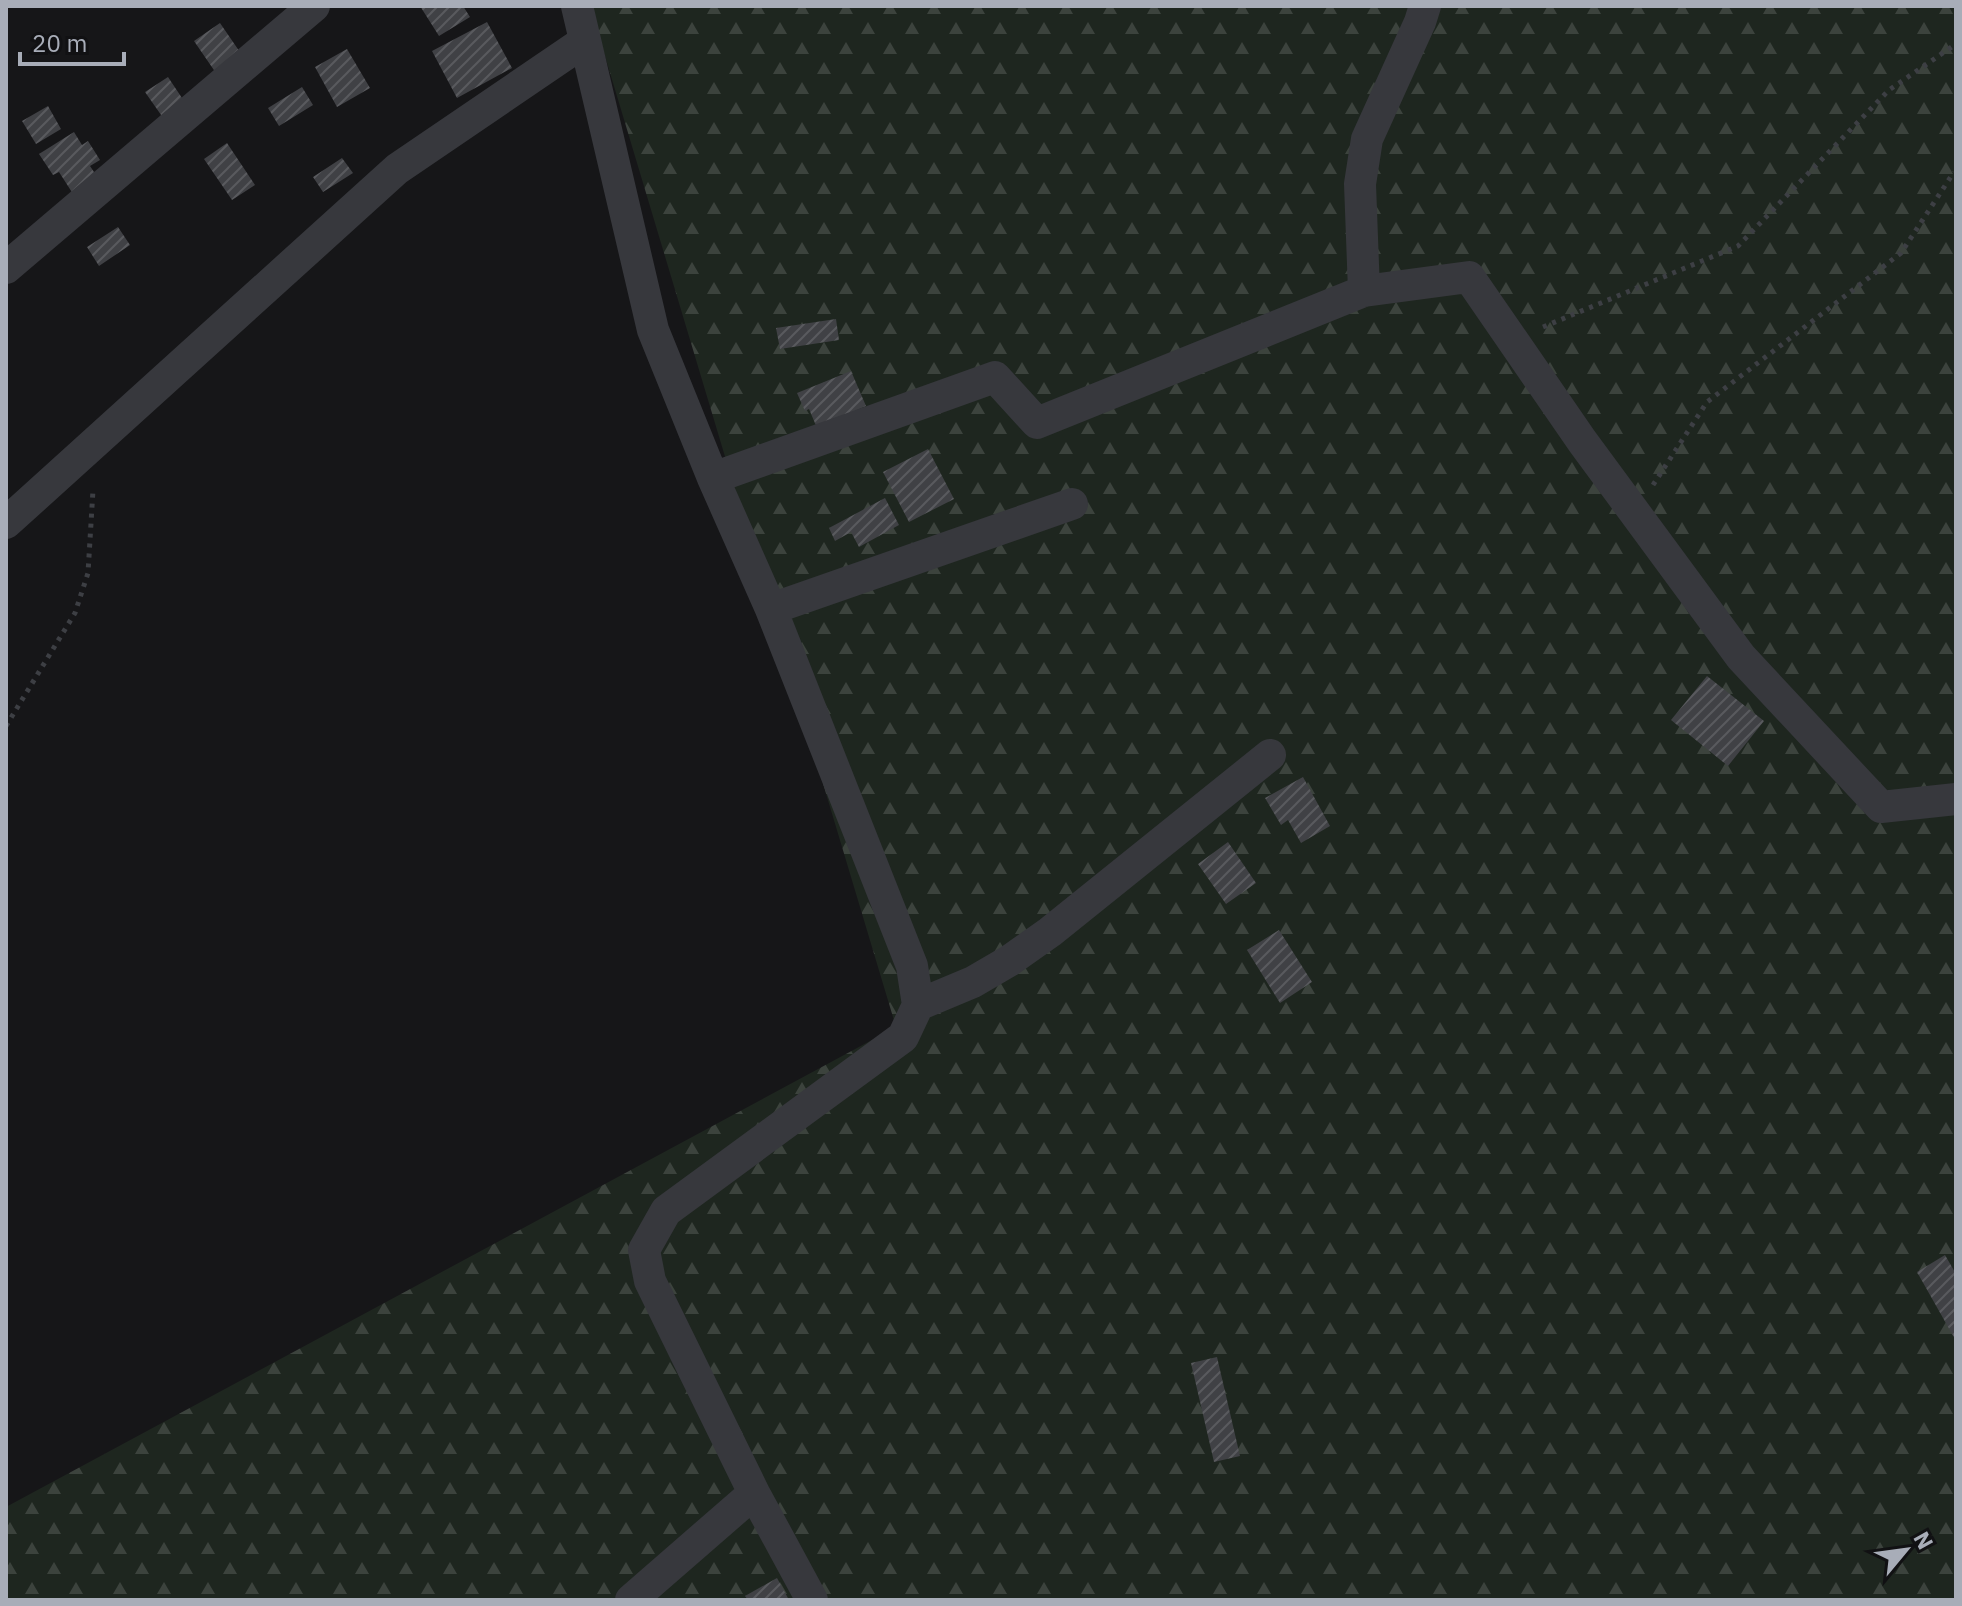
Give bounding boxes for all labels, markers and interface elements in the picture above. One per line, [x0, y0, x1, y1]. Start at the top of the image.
scale bar [20, 16, 124, 66]
text: 20 m [32, 27, 87, 59]
north arrow [1866, 1510, 1946, 1590]
text: N [1907, 1526, 1940, 1554]

